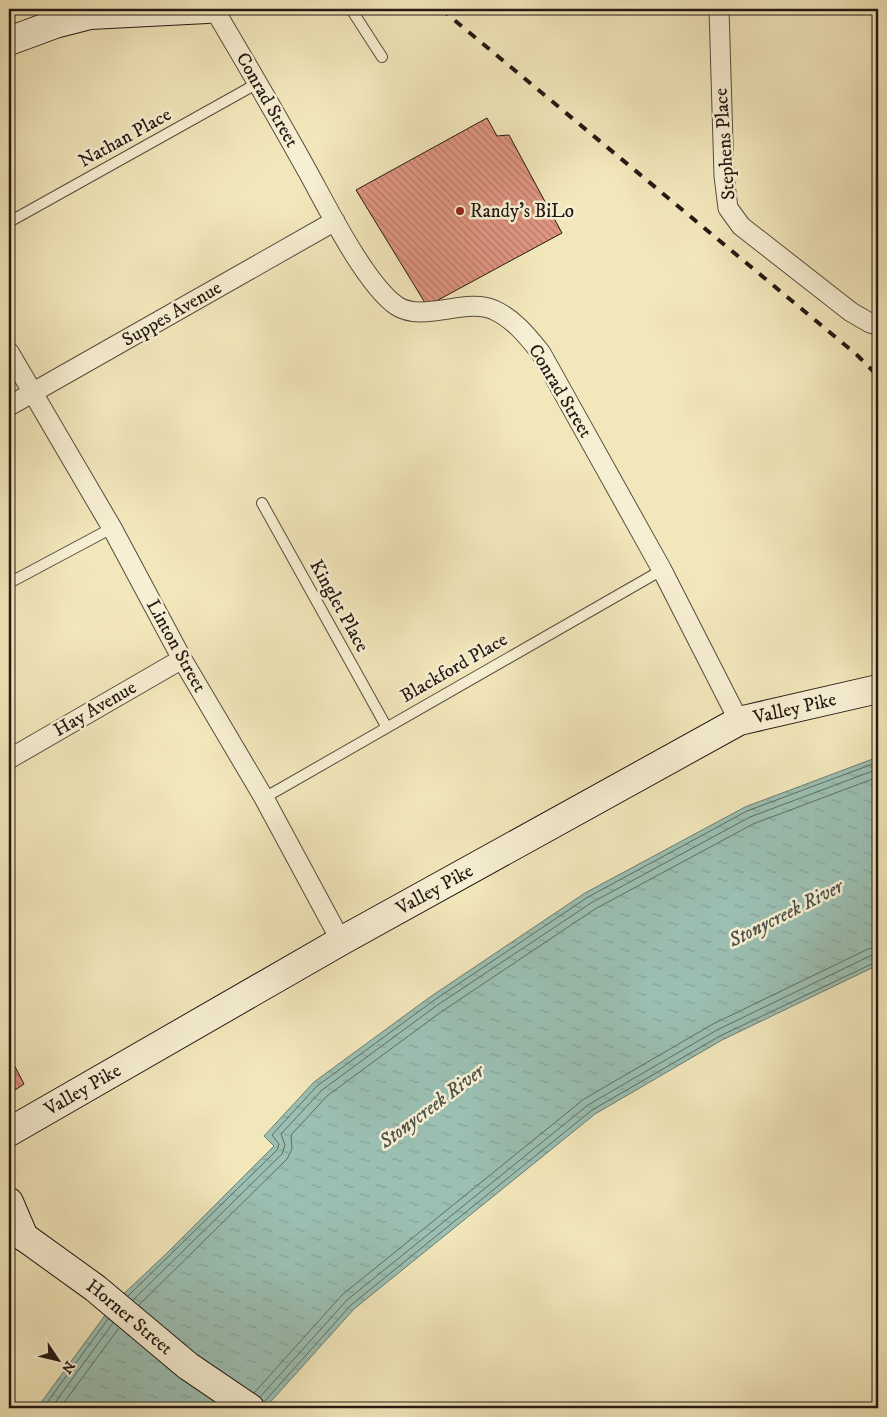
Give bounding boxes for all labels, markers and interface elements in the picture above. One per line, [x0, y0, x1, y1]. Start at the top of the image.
street label: Conrad Street [231, 49, 303, 151]
street label: Stephens Place [710, 87, 740, 201]
street label: Nathan Place [75, 103, 175, 173]
place label: Randy's BiLo [470, 200, 574, 223]
marker: Randy's BiLo [454, 205, 466, 217]
street label: Suppes Avenue [118, 276, 226, 352]
street label: Conrad Street [523, 340, 597, 442]
street label: Kinglet Place [304, 556, 374, 656]
street label: Linton Street [141, 596, 211, 696]
street label: Blackford Place [396, 628, 512, 708]
street label: Hay Avenue [49, 676, 141, 742]
street label: Valley Pike [750, 687, 839, 729]
street label: Valley Pike [391, 859, 477, 920]
water label: Stonycreek River [724, 874, 849, 954]
water label: Stonycreek River [374, 1058, 491, 1155]
street label: Valley Pike [40, 1059, 125, 1121]
street label: Horner Street [82, 1274, 177, 1360]
north arrow [32, 1334, 82, 1384]
text: N [57, 1357, 79, 1377]

